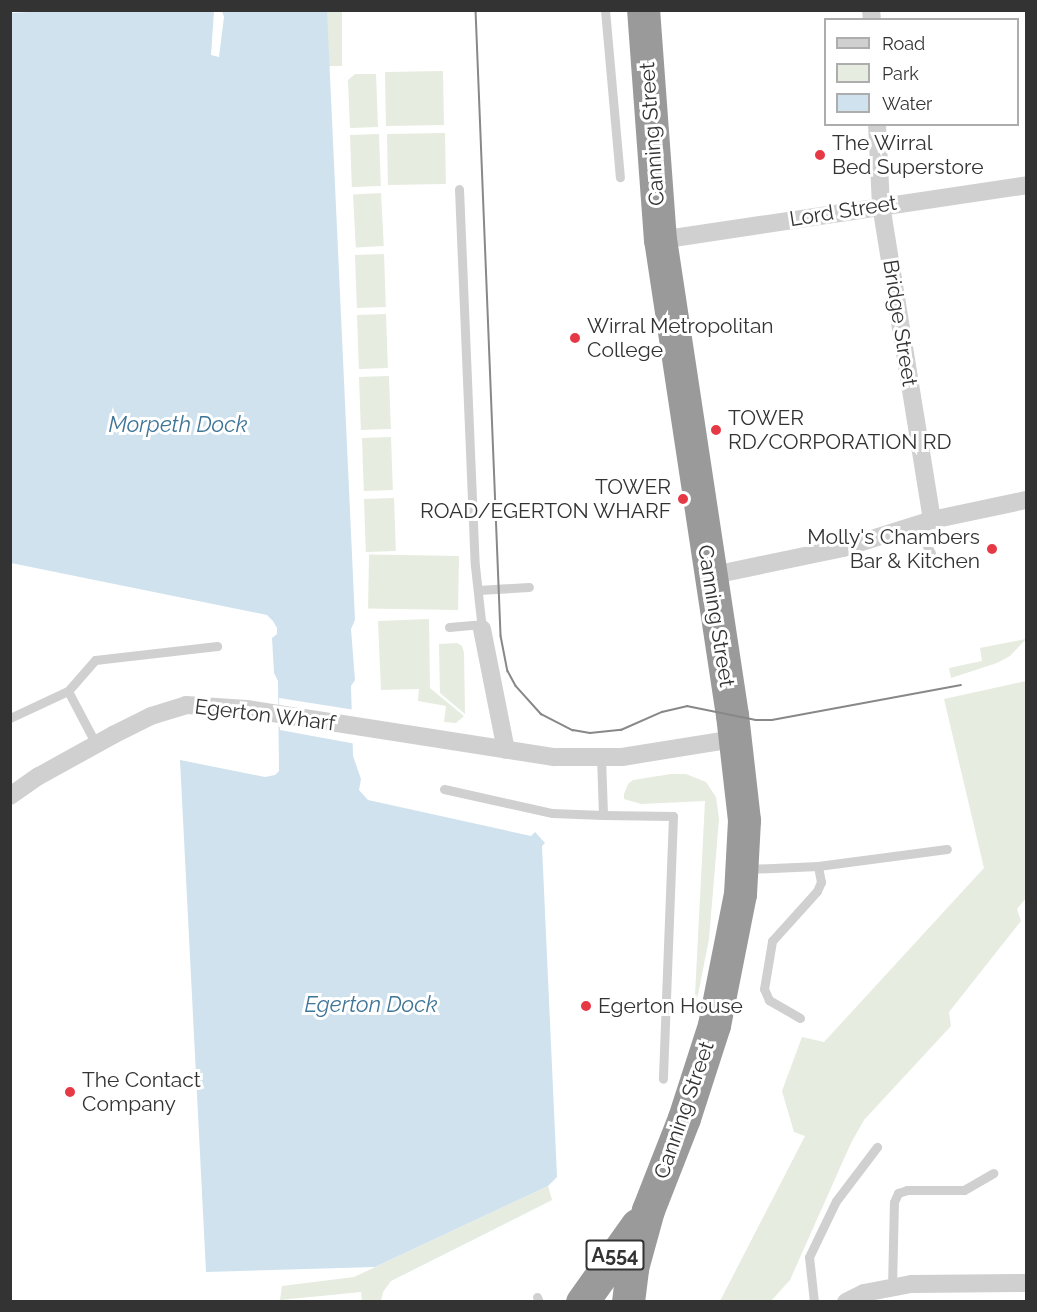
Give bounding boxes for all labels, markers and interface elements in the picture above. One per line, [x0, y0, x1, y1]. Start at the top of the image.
legend [824, 18, 1019, 126]
text: Road [882, 33, 925, 54]
street label: Canning Street [634, 61, 670, 207]
text: Park [882, 63, 919, 84]
text: Water [882, 93, 932, 114]
place label: The Wirral Bed Superstore [832, 130, 983, 180]
marker: The Wirral Bed Superstore [813, 148, 827, 162]
street label: Lord Street [788, 190, 898, 232]
street label: Bridge Street [878, 258, 922, 388]
place label: Wirral Metropolitan College [587, 313, 774, 363]
marker: Wirral Metropolitan College [568, 331, 582, 345]
place label: TOWER RD/CORPORATION RD [728, 405, 951, 455]
water label: Morpeth Dock [108, 412, 248, 438]
marker: TOWER RD/CORPORATION RD [709, 423, 723, 437]
place label: TOWER ROAD/EGERTON WHARF [419, 474, 671, 524]
marker: TOWER ROAD/EGERTON WHARF [676, 492, 690, 506]
place label: Molly's Chambers Bar & Kitchen [807, 524, 980, 574]
marker: Molly's Chambers Bar & Kitchen [985, 542, 999, 556]
street label: Canning Street [692, 543, 740, 689]
street label: Egerton Wharf [193, 694, 337, 736]
water label: Egerton Dock [304, 992, 438, 1018]
place label: Egerton House [598, 993, 743, 1019]
marker: Egerton House [579, 999, 593, 1013]
street label: Canning Street [649, 1038, 719, 1182]
place label: The Contact Company [82, 1067, 201, 1117]
marker: The Contact Company [63, 1085, 77, 1099]
road number: A554 [585, 1238, 645, 1272]

